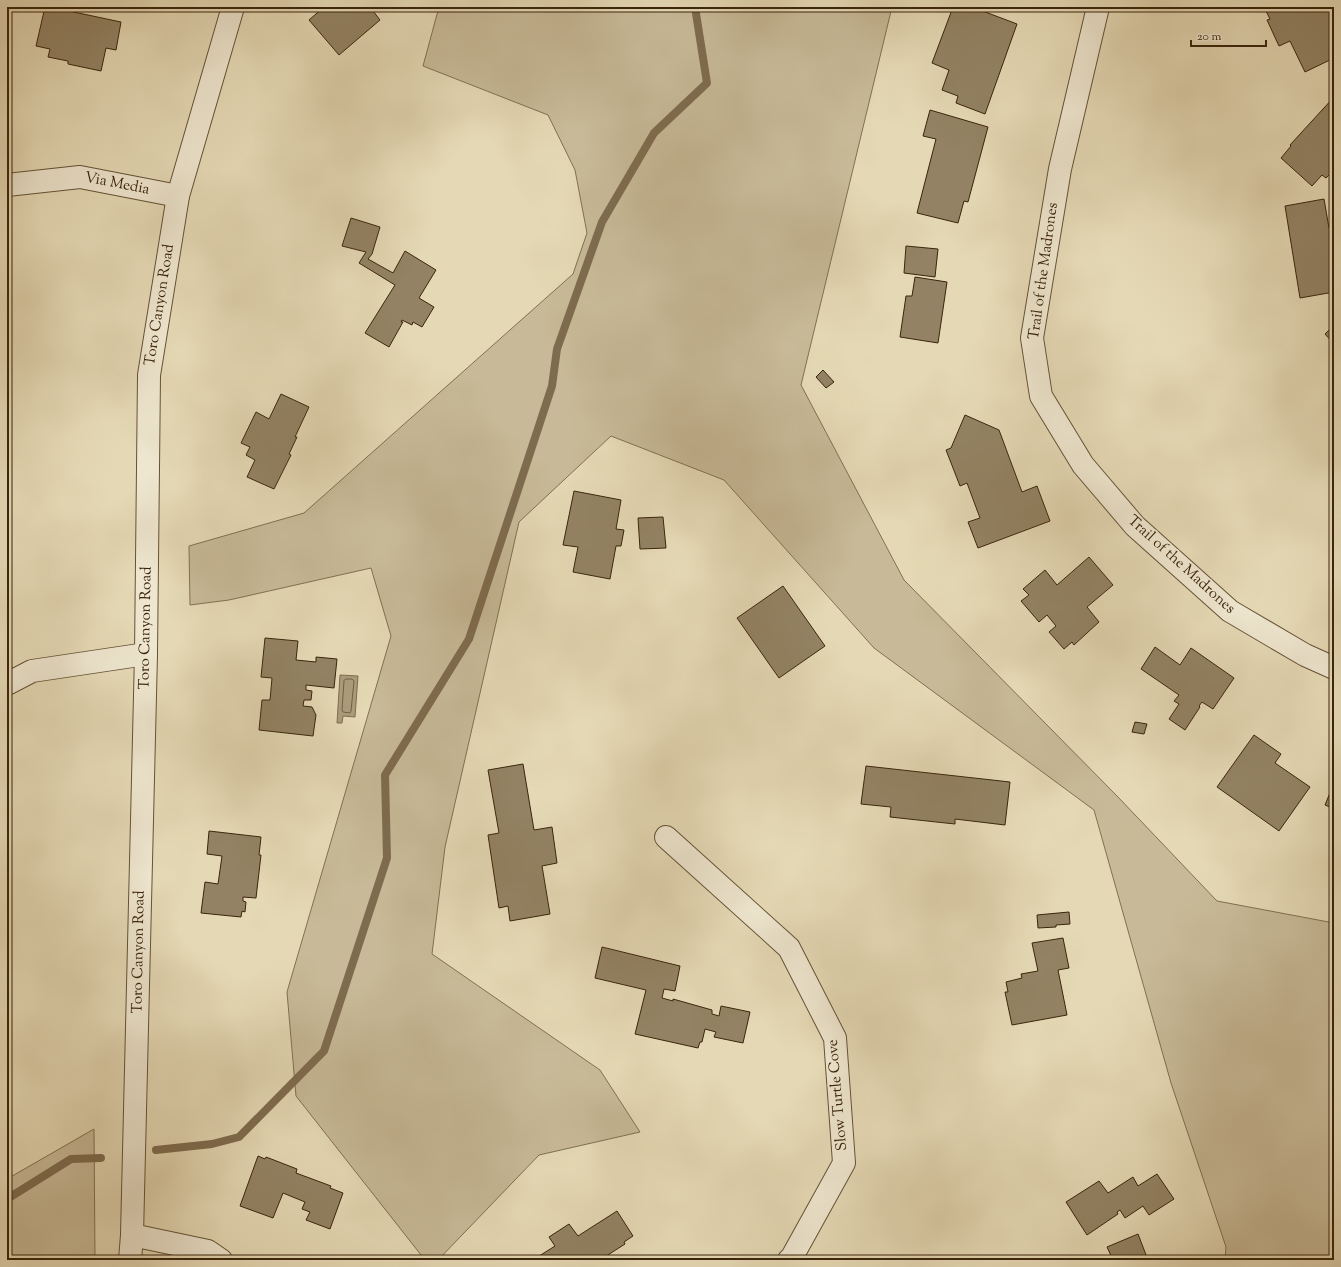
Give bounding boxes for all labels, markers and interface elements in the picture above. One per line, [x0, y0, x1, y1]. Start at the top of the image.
scale bar [1191, 22, 1266, 48]
text: 20 m [1197, 28, 1222, 46]
street label: Via Media [83, 167, 151, 201]
street label: Trail of the Madrones [1024, 201, 1064, 341]
street label: Toro Canyon Road [140, 242, 180, 367]
street label: Trail of the Madrones [1123, 511, 1239, 619]
street label: Toro Canyon Road [134, 566, 158, 690]
street label: Toro Canyon Road [127, 890, 151, 1014]
street label: Slow Turtle Cove [823, 1038, 853, 1152]

